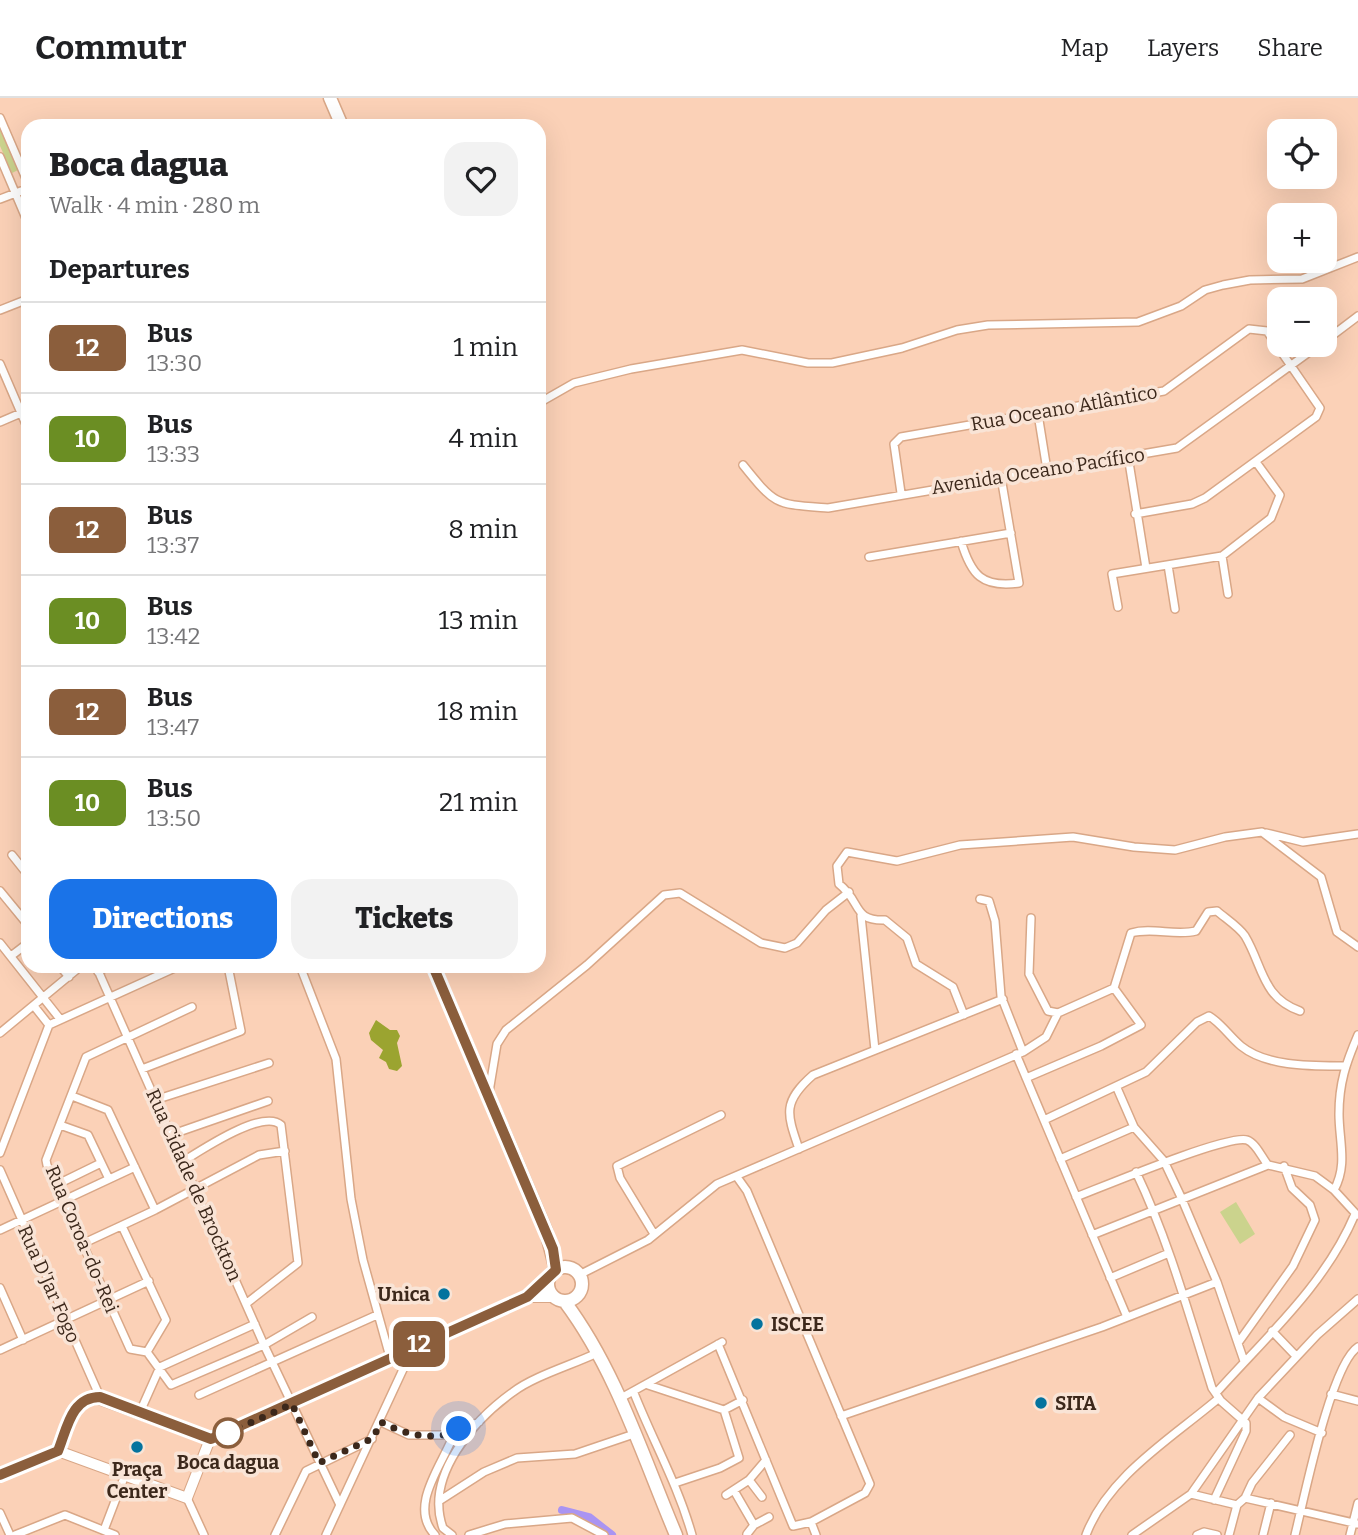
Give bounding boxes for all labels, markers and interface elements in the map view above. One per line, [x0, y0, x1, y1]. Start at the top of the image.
text: Commutr [35, 28, 187, 68]
text: Map [1061, 34, 1109, 62]
text: Layers [1147, 34, 1219, 62]
text: Share [1257, 34, 1323, 62]
map controls [1267, 119, 1337, 357]
button: locate [1267, 119, 1337, 189]
button: heart [444, 142, 518, 216]
text: Boca dagua [49, 145, 228, 185]
text: Walk · 4 min · 280 m [49, 191, 260, 219]
button: + [1267, 203, 1337, 273]
text: Departures [49, 254, 190, 285]
button: − [1267, 287, 1337, 357]
text: Bus [147, 318, 193, 349]
text: 1 min [453, 332, 518, 363]
text: 12 [76, 334, 99, 362]
text: 13:30 [147, 349, 202, 377]
street label: Rua Oceano Atlântico [969, 380, 1159, 436]
text: Bus [147, 409, 193, 440]
text: 4 min [449, 423, 518, 454]
text: 10 [75, 425, 100, 453]
text: 13:33 [147, 440, 200, 468]
street label: Avenida Oceano Pacífico [930, 443, 1146, 499]
text: Bus [147, 500, 193, 531]
text: 8 min [448, 514, 518, 545]
text: 12 [76, 516, 99, 544]
text: 13:37 [147, 531, 199, 559]
text: Bus [147, 591, 193, 622]
text: 13 min [438, 605, 518, 636]
text: 10 [75, 607, 100, 635]
text: 13:42 [147, 622, 200, 650]
text: Bus [147, 682, 193, 713]
text: 18 min [438, 696, 518, 727]
text: 12 [76, 698, 99, 726]
text: 13:47 [147, 713, 199, 741]
text: Bus [147, 773, 193, 804]
text: 21 min [439, 787, 518, 818]
text: 10 [75, 789, 100, 817]
text: 13:50 [147, 804, 201, 832]
button: Directions [49, 879, 277, 959]
button: Tickets [291, 879, 518, 959]
street label: Rua Cidade de Brockton [141, 1085, 247, 1285]
street label: Rua Coroa-do-Rei [41, 1162, 124, 1316]
street label: Rua D'Jar Fogo [13, 1222, 85, 1346]
place label: Unica [377, 1283, 430, 1306]
marker: Unica [436, 1286, 452, 1302]
place label: ISCEE [771, 1313, 824, 1336]
marker: ISCEE [749, 1316, 765, 1332]
line badge: 12 [388, 1321, 450, 1367]
text: 12 [407, 1330, 431, 1358]
place label: SITA [1055, 1392, 1097, 1415]
marker: SITA [1033, 1395, 1049, 1411]
your location [441, 1411, 476, 1446]
marker: Boca dagua [213, 1418, 243, 1448]
marker: Praça Center [129, 1439, 145, 1455]
place label: Boca dagua [177, 1451, 279, 1474]
place label: Praça Center [107, 1458, 167, 1503]

